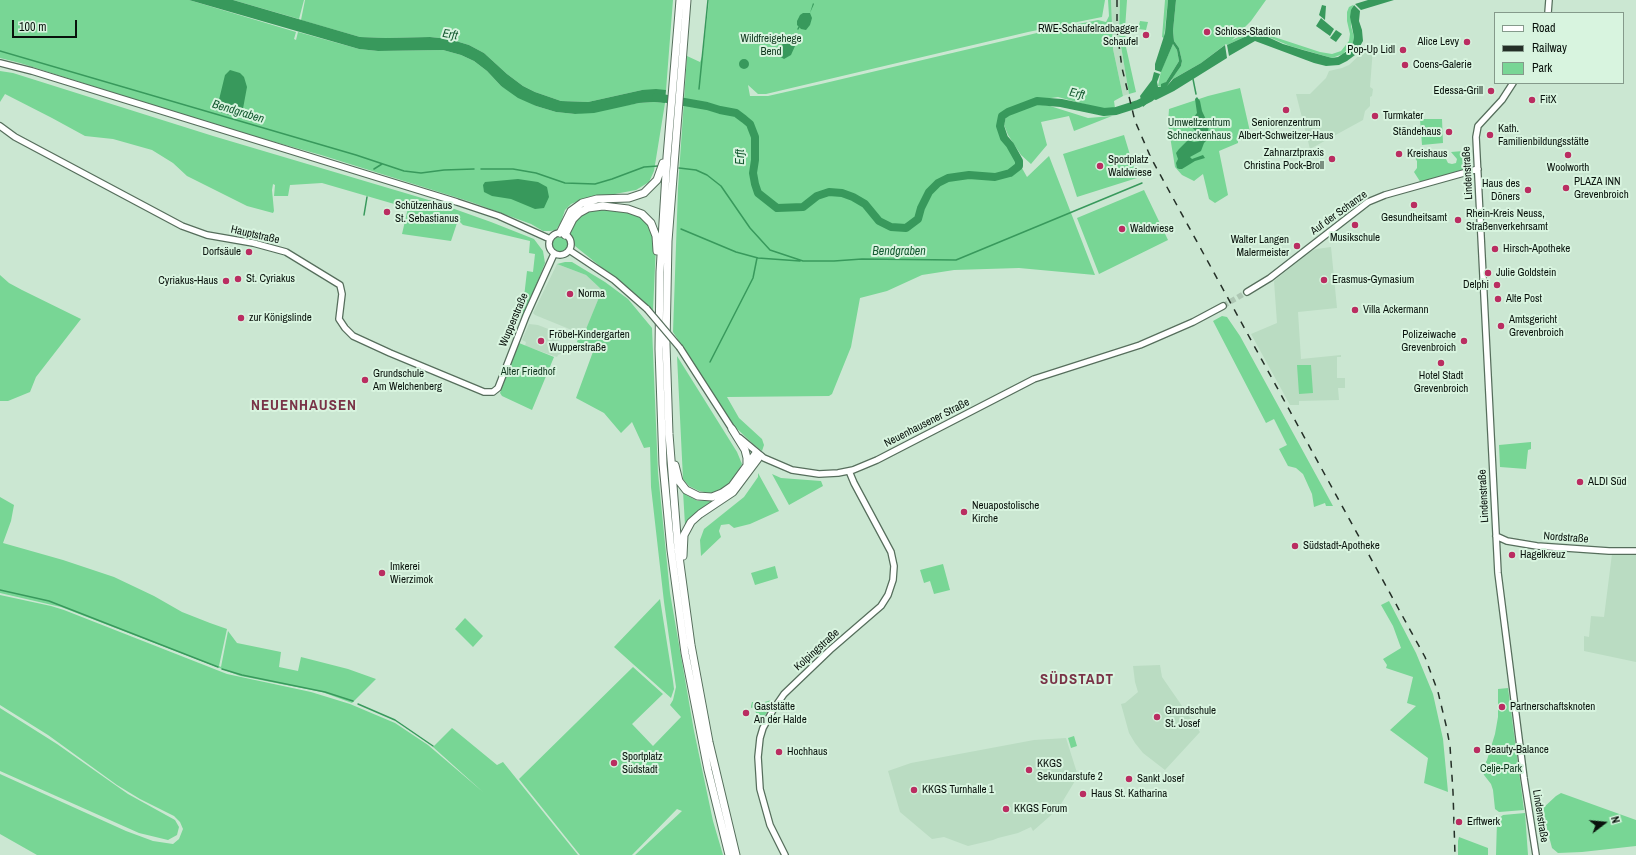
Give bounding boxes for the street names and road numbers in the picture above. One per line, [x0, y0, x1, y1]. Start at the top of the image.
street label: Lindenstraße [1460, 146, 1476, 200]
street label: Auf der Schanze [1308, 188, 1370, 238]
street label: Hauptstraße [229, 223, 281, 247]
street label: Wupperstraße [497, 291, 531, 349]
street label: Neuenhausener Straße [882, 396, 972, 450]
street label: Lindenstraße [1476, 469, 1492, 523]
street label: Nordstraße [1543, 530, 1589, 546]
street label: Kolpingstraße [792, 626, 842, 674]
street label: Lindenstraße [1529, 789, 1551, 843]

